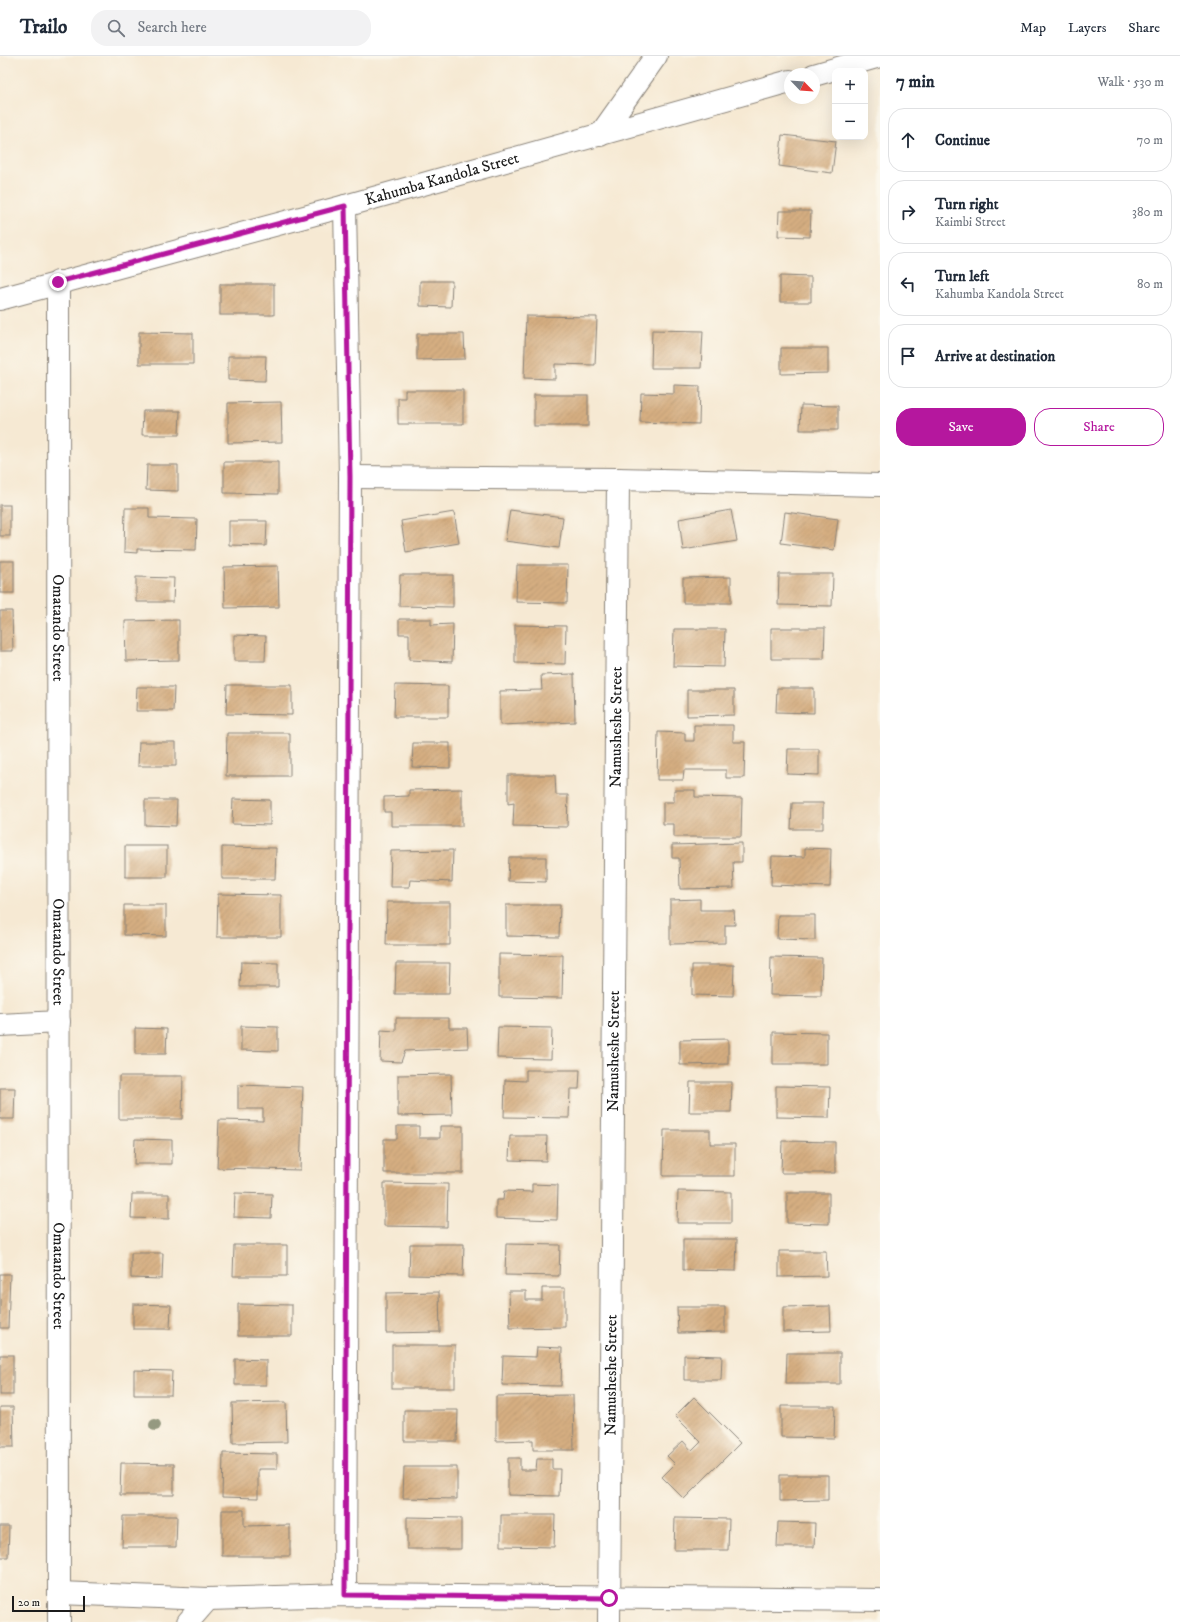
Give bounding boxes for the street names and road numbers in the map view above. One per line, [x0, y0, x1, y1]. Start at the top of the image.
street label: Kahumba Kandola Street [363, 148, 521, 210]
street label: Omatando Street [48, 574, 68, 682]
street label: Namusheshe Street [606, 666, 627, 788]
street label: Omatando Street [48, 898, 69, 1006]
street label: Namusheshe Street [603, 990, 624, 1112]
street label: Omatando Street [49, 1222, 69, 1330]
street label: Namusheshe Street [600, 1314, 621, 1436]

